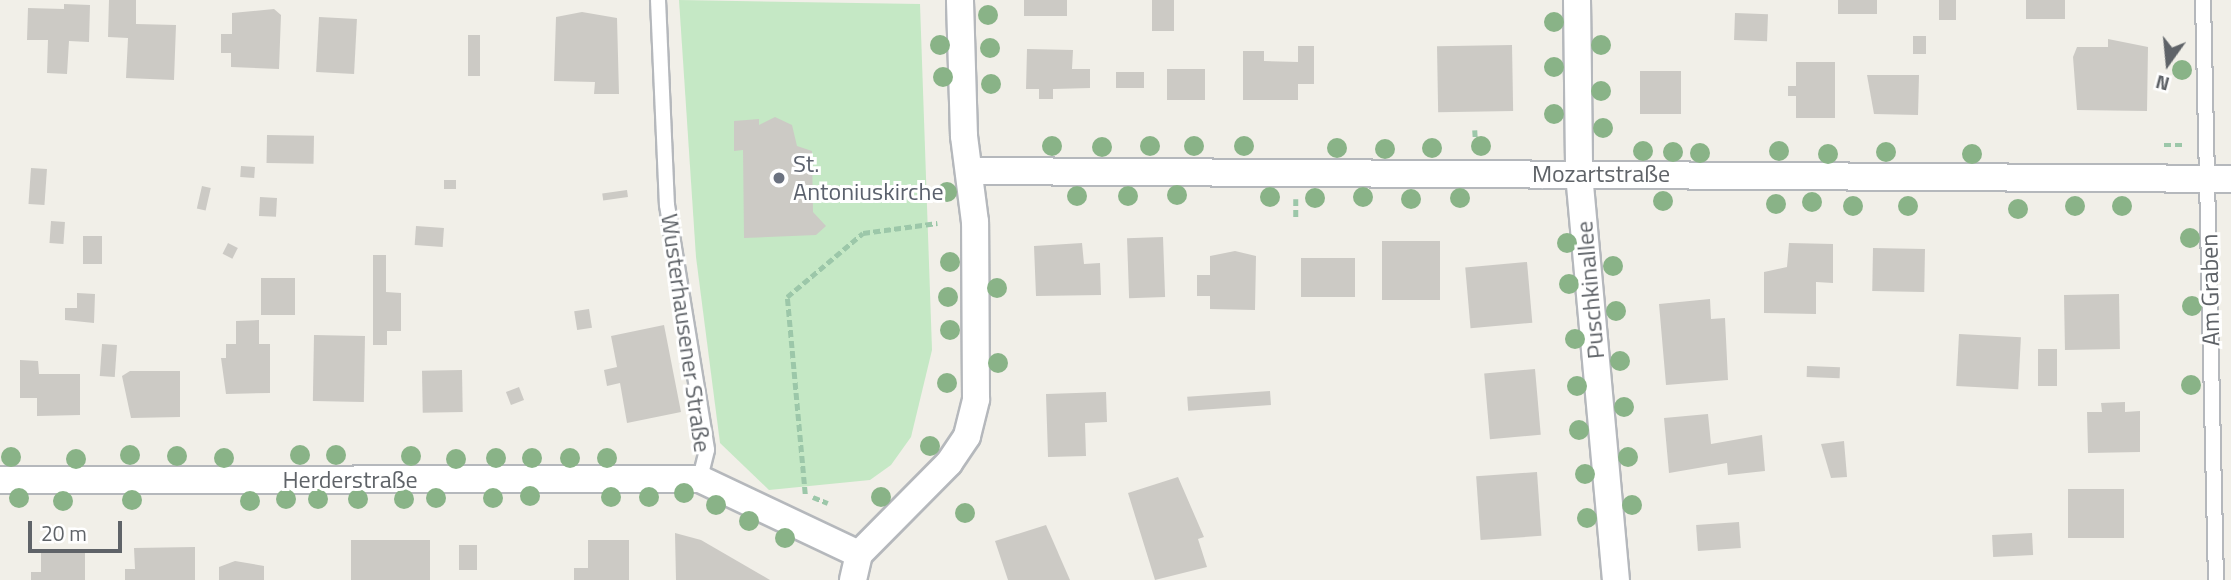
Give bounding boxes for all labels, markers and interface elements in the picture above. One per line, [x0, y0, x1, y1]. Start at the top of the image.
north arrow [2133, 28, 2203, 98]
text: N [2152, 68, 2173, 99]
place label: St. Antoniuskirche [793, 150, 944, 206]
street label: Mozartstraße [1532, 160, 1670, 188]
marker: St. Antoniuskirche [771, 170, 787, 186]
street label: Wusterhausener Straße [655, 212, 717, 454]
street label: Puschkinallee [1570, 220, 1610, 360]
street label: Am Graben [2195, 234, 2225, 346]
street label: Herderstraße [282, 466, 418, 494]
scale bar [32, 506, 126, 550]
text: 20 m [41, 517, 87, 549]

